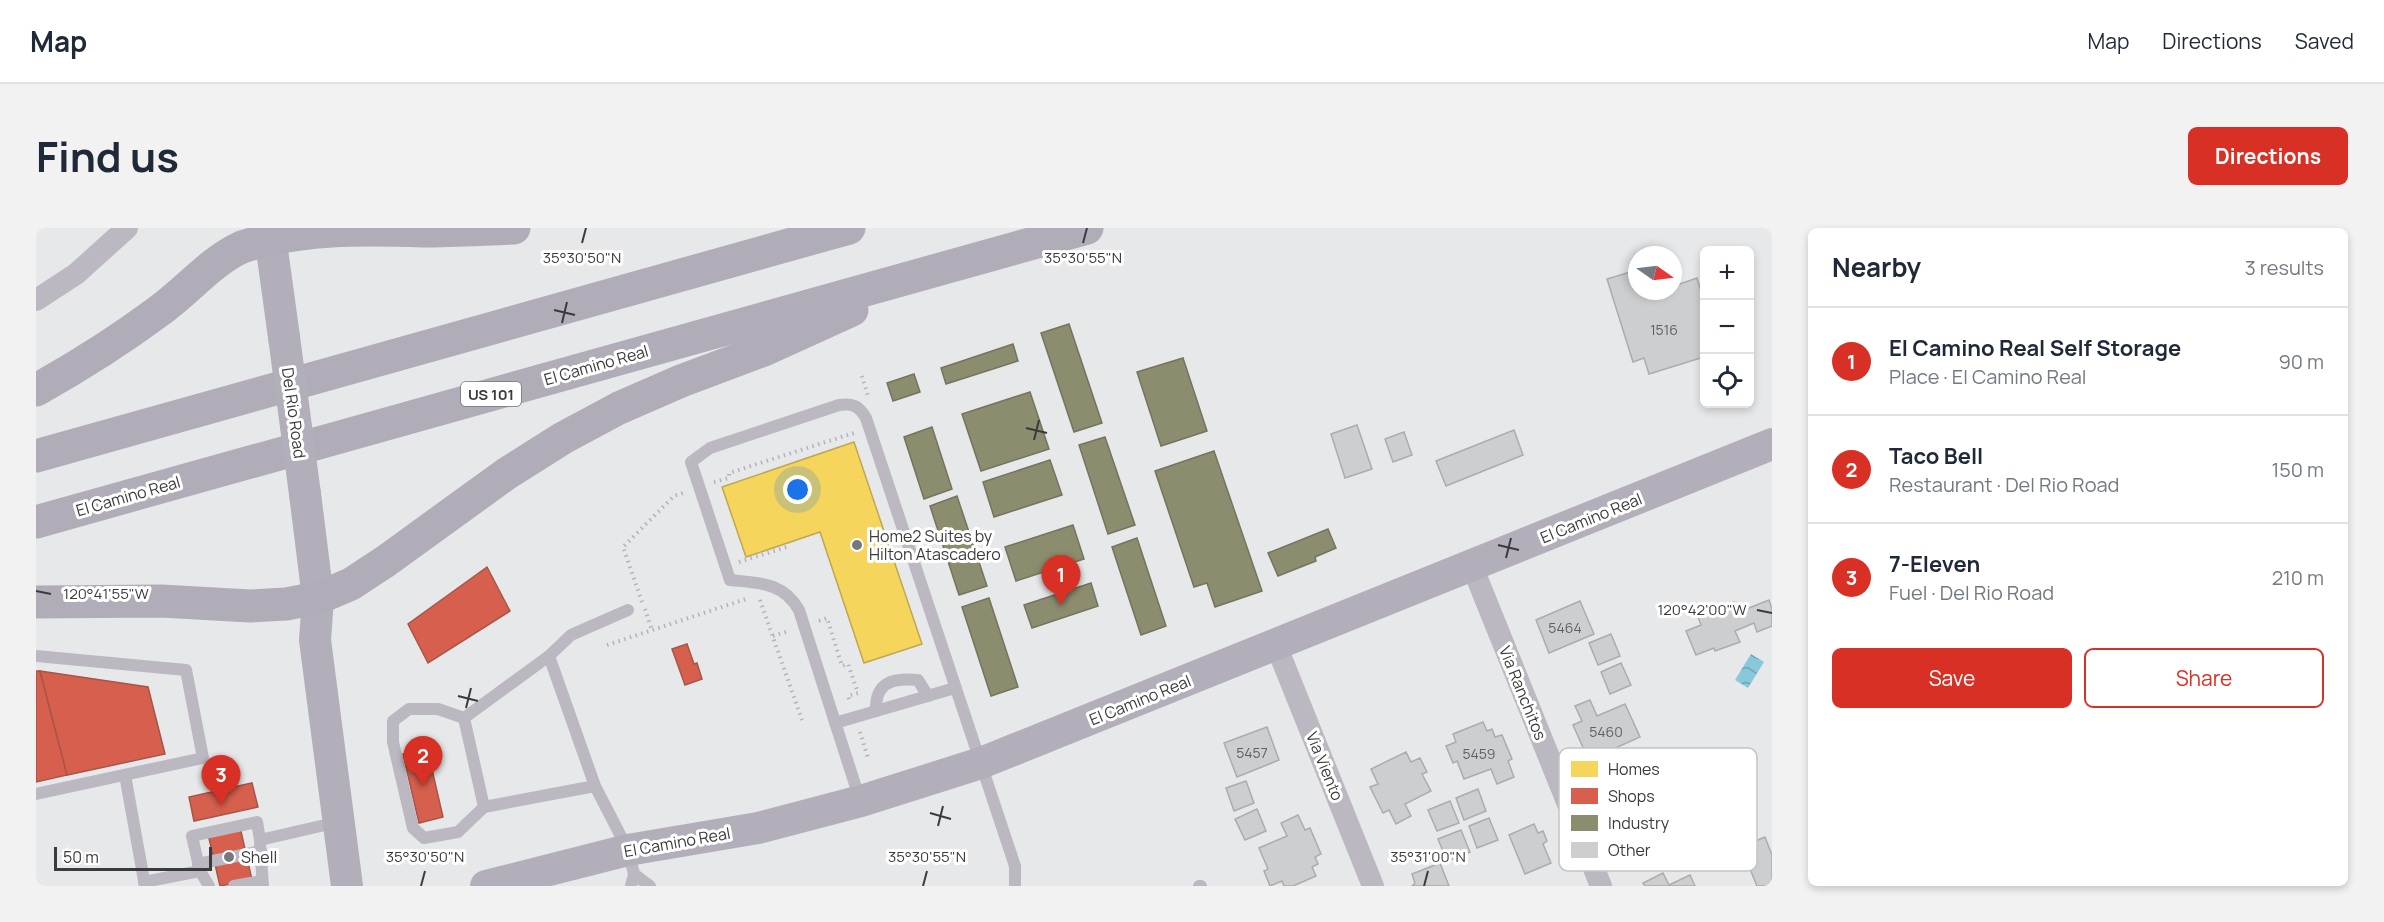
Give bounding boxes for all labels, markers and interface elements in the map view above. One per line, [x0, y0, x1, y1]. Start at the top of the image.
text: Map [30, 22, 87, 60]
text: Map [2088, 27, 2129, 55]
text: Directions [2162, 27, 2262, 55]
text: Saved [2295, 27, 2354, 55]
text: Find us [36, 127, 179, 185]
button: Directions [2188, 127, 2348, 185]
north arrow [1628, 246, 1682, 300]
map controls [1700, 246, 1754, 408]
button: + [1700, 246, 1754, 300]
text: 35°30'50"N [543, 247, 621, 268]
text: 35°30'55"N [1044, 247, 1122, 268]
text: Nearby [1832, 249, 1921, 285]
text: 3 results [2245, 254, 2324, 281]
button: − [1700, 300, 1754, 354]
house number: 1516 [1650, 320, 1678, 339]
text: El Camino Real Self Storage [1889, 333, 2181, 363]
street label: El Camino Real [541, 340, 651, 390]
text: 1 [1847, 348, 1856, 375]
text: 90 m [2278, 348, 2324, 375]
button: locate [1700, 354, 1754, 408]
text: Place · El Camino Real [1889, 363, 2087, 390]
street label: Del Rio Road [277, 366, 311, 460]
road number: US 101 [461, 382, 521, 406]
text: Taco Bell [1889, 441, 1983, 471]
text: 2 [1846, 456, 1857, 483]
text: 150 m [2271, 456, 2324, 483]
street label: El Camino Real [73, 471, 183, 521]
text: Restaurant · Del Rio Road [1889, 471, 2119, 498]
your location [783, 475, 812, 504]
street label: El Camino Real [1537, 488, 1645, 548]
place label: Home2 Suites by Hilton Atascadero [869, 525, 1001, 565]
marker: Home2 Suites by Hilton Atascadero [850, 538, 864, 552]
text: 7-Eleven [1889, 549, 1980, 579]
pin: 1 [1042, 556, 1080, 605]
text: 3 [1846, 564, 1857, 591]
text: 210 m [2272, 564, 2324, 591]
text: Fuel · Del Rio Road [1889, 579, 2054, 606]
text: 120°41'55"W [63, 583, 149, 604]
text: 120°42'00"W [1657, 599, 1747, 620]
house number: 5464 [1548, 618, 1582, 637]
street label: Via Ranchitos [1494, 643, 1552, 743]
button: Save [1832, 648, 2072, 708]
button: Share [2084, 648, 2324, 708]
street label: El Camino Real [1086, 670, 1194, 730]
house number: 5460 [1589, 722, 1623, 741]
street label: Via Viento [1301, 728, 1349, 804]
pin: 2 [404, 736, 442, 786]
house number: 5457 [1236, 743, 1268, 762]
house number: 5459 [1462, 744, 1496, 763]
legend [1559, 748, 1757, 871]
pin: 3 [202, 756, 240, 805]
text: Homes [1608, 758, 1660, 780]
text: Shops [1608, 785, 1655, 807]
text: Industry [1608, 812, 1670, 834]
street label: El Camino Real [622, 822, 732, 862]
text: Other [1608, 839, 1651, 861]
scale bar [54, 844, 212, 872]
text: 50 m [63, 846, 99, 868]
place label: Shell [241, 846, 277, 868]
text: 35°30'50"N [386, 846, 464, 867]
text: 35°30'55"N [888, 846, 966, 867]
text: 35°31'00"N [1390, 846, 1466, 867]
marker: Shell [222, 850, 236, 864]

